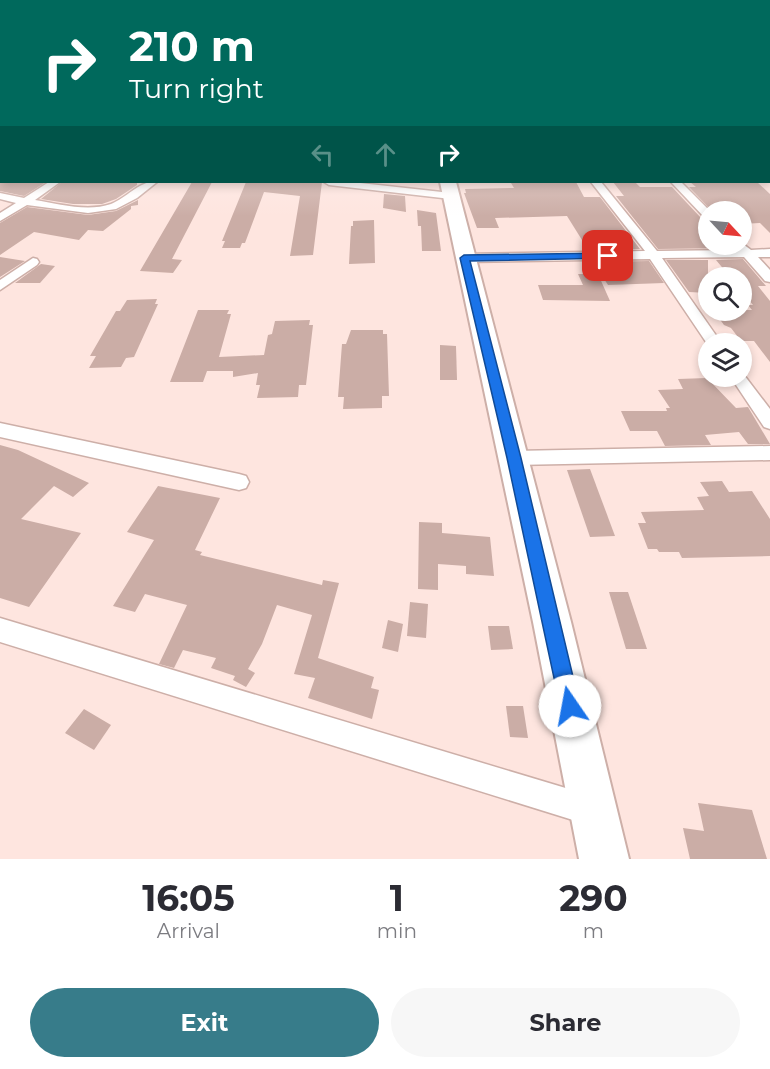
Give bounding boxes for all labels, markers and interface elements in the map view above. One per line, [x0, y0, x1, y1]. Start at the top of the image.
text: 210 m [129, 20, 255, 72]
icon: right [30, 24, 108, 102]
text: Turn right [129, 72, 264, 105]
icon: left [306, 138, 339, 171]
icon: ahead [369, 138, 402, 171]
icon: right [432, 138, 465, 171]
north arrow [698, 201, 752, 255]
map controls [698, 201, 752, 387]
pin [582, 230, 633, 281]
icon: arrive [591, 239, 624, 272]
button: search [698, 267, 752, 321]
button: layers [698, 333, 752, 387]
position arrow [538, 674, 602, 738]
text: 16:05 [142, 876, 235, 920]
text: 1 [390, 876, 404, 920]
text: 290 [559, 876, 628, 920]
text: Arrival [157, 919, 220, 943]
text: min [377, 919, 417, 943]
text: m [583, 919, 604, 943]
button: Exit [30, 988, 379, 1057]
button: Share [391, 988, 740, 1057]

